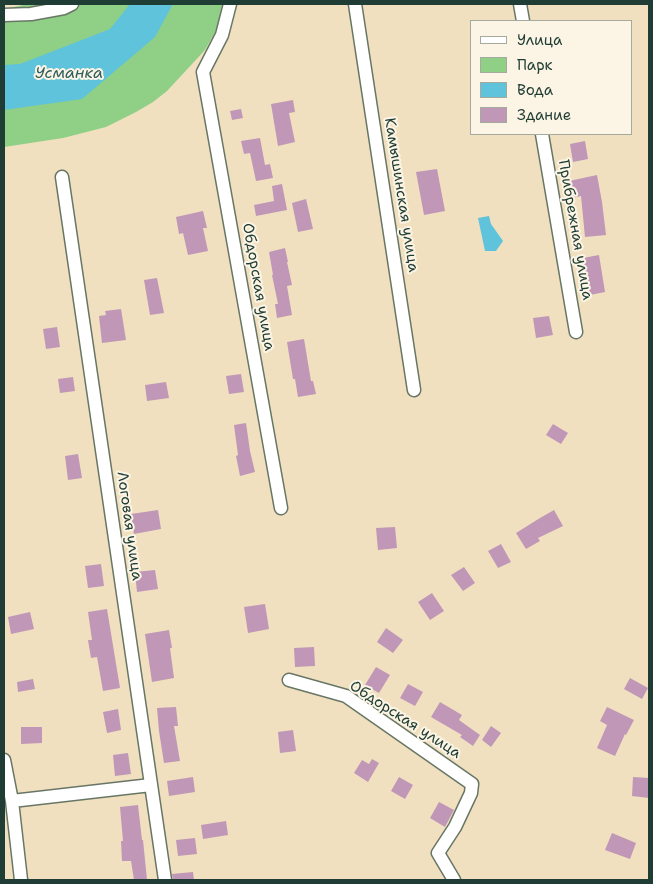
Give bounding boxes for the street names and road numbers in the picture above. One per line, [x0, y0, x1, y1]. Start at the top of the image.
street label: Камышинская улица [380, 117, 422, 273]
street label: Прибрежная улица [554, 158, 596, 302]
street label: Обдорская улица [238, 222, 278, 352]
street label: Логовая улица [112, 470, 146, 582]
street label: Обдорская улица [346, 677, 464, 763]

